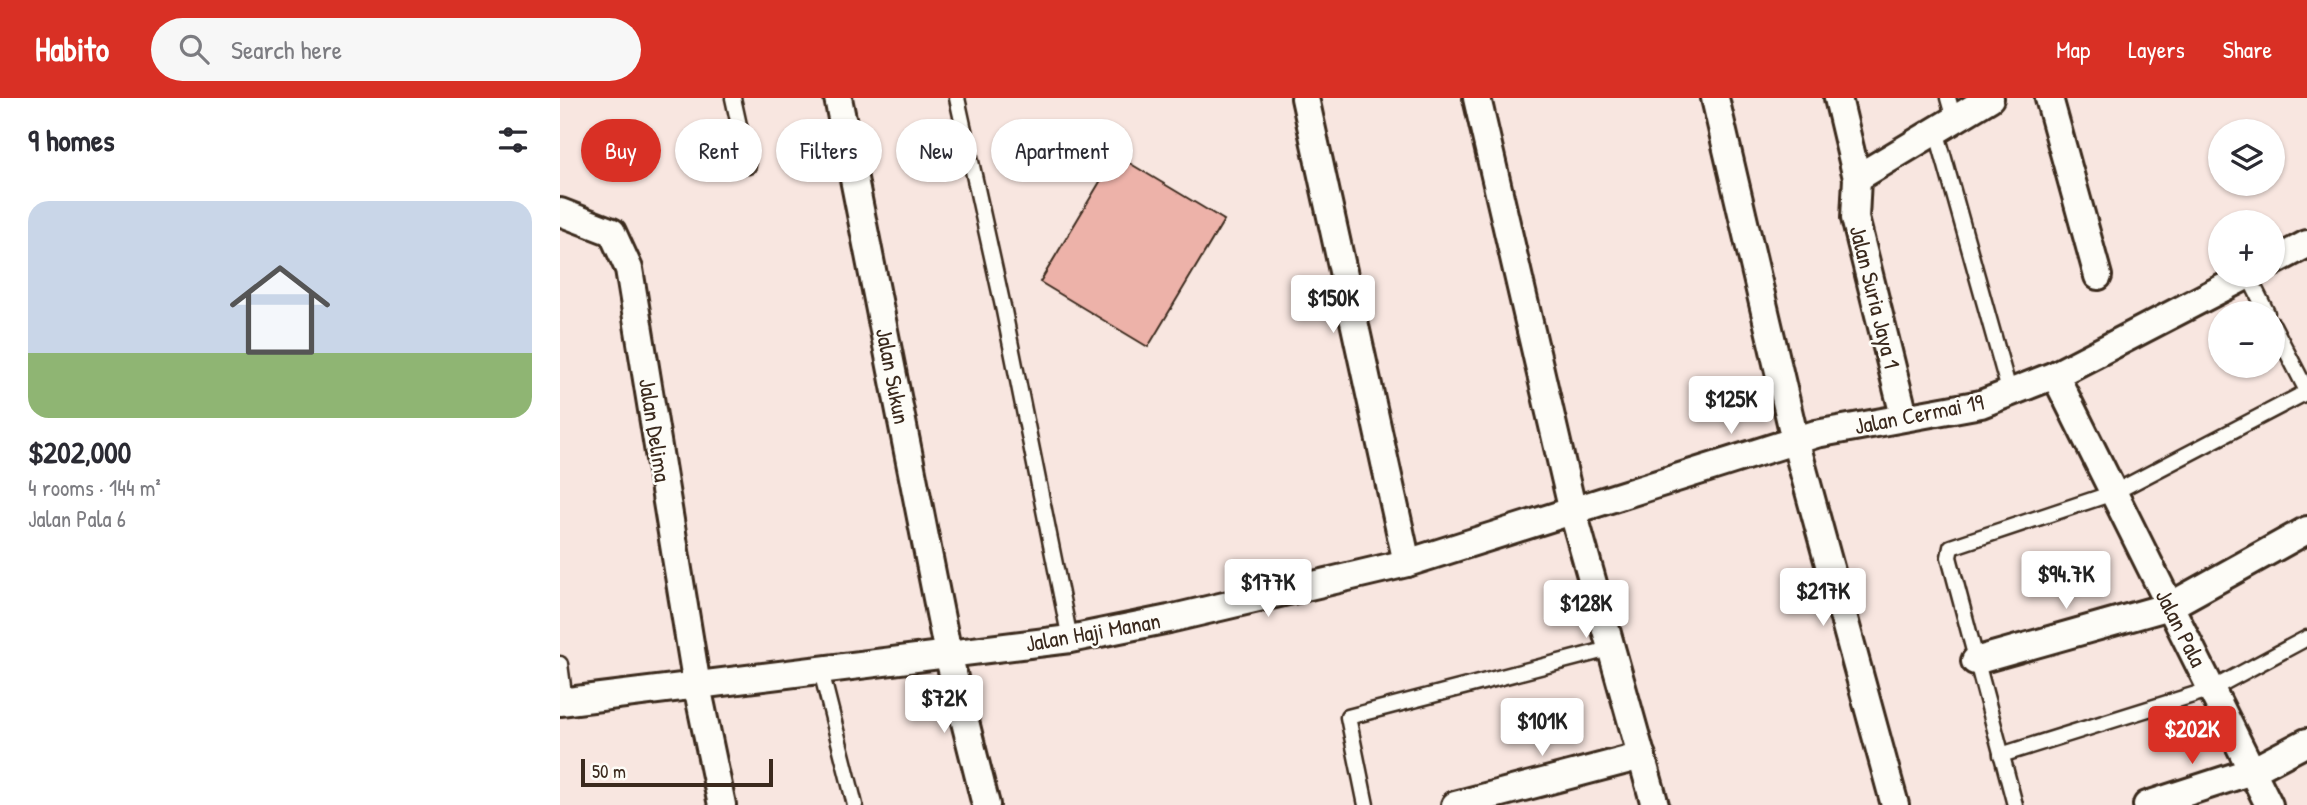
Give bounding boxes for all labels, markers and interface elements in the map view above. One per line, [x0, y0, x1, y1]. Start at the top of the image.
search box [151, 18, 641, 81]
text: Habito [35, 27, 109, 71]
icon: search [175, 30, 213, 68]
text: Search here [231, 32, 342, 67]
text: Map [2056, 33, 2090, 65]
text: Layers [2128, 33, 2185, 65]
text: Share [2223, 33, 2272, 65]
chip: Buy [581, 119, 661, 182]
chip: Rent [675, 119, 762, 182]
chip: Filters [776, 119, 882, 182]
chip: New [896, 119, 977, 182]
chip: Apartment [991, 119, 1133, 182]
map controls [2208, 119, 2285, 378]
button: layers [2208, 119, 2285, 196]
text: 9 homes [28, 120, 115, 160]
icon: filters [494, 121, 532, 159]
button: + [2208, 210, 2285, 287]
street label: Jalan Suria Jaya 1 [1843, 222, 1908, 372]
icon: home [217, 247, 343, 373]
pin: $150K [1284, 275, 1382, 335]
text: $150K [1307, 282, 1359, 313]
button: − [2208, 301, 2285, 378]
street label: Jalan Sukun [869, 325, 918, 427]
street label: Jalan Delima [632, 376, 679, 484]
pin: $125K [1682, 376, 1780, 436]
text: $125K [1705, 383, 1757, 414]
street label: Jalan Cermai 19 [1852, 386, 1986, 441]
text: $202,000 [28, 432, 131, 472]
text: 4 rooms · 144 m² [28, 472, 161, 503]
text: Jalan Pala 6 [28, 503, 126, 534]
pin: $94.7K [2009, 552, 2123, 611]
text: $94.7K [2037, 558, 2095, 589]
pin: $177K [1219, 560, 1317, 619]
text: $177K [1241, 566, 1295, 597]
pin: $217K [1774, 568, 1872, 628]
text: $217K [1796, 575, 1850, 606]
pin: $128K [1537, 580, 1635, 640]
street label: Jalan Pala [2149, 584, 2214, 672]
text: $128K [1560, 587, 1612, 618]
street label: Jalan Haji Manan [1023, 604, 1163, 659]
pin: $72K [903, 676, 985, 735]
text: $72K [921, 682, 967, 713]
pin: $101K [1493, 698, 1591, 758]
text: $101K [1517, 705, 1567, 736]
pin: $202K [2143, 706, 2241, 766]
text: $202K [2164, 713, 2220, 744]
scale bar [581, 756, 774, 788]
text: 50 m [592, 758, 626, 784]

